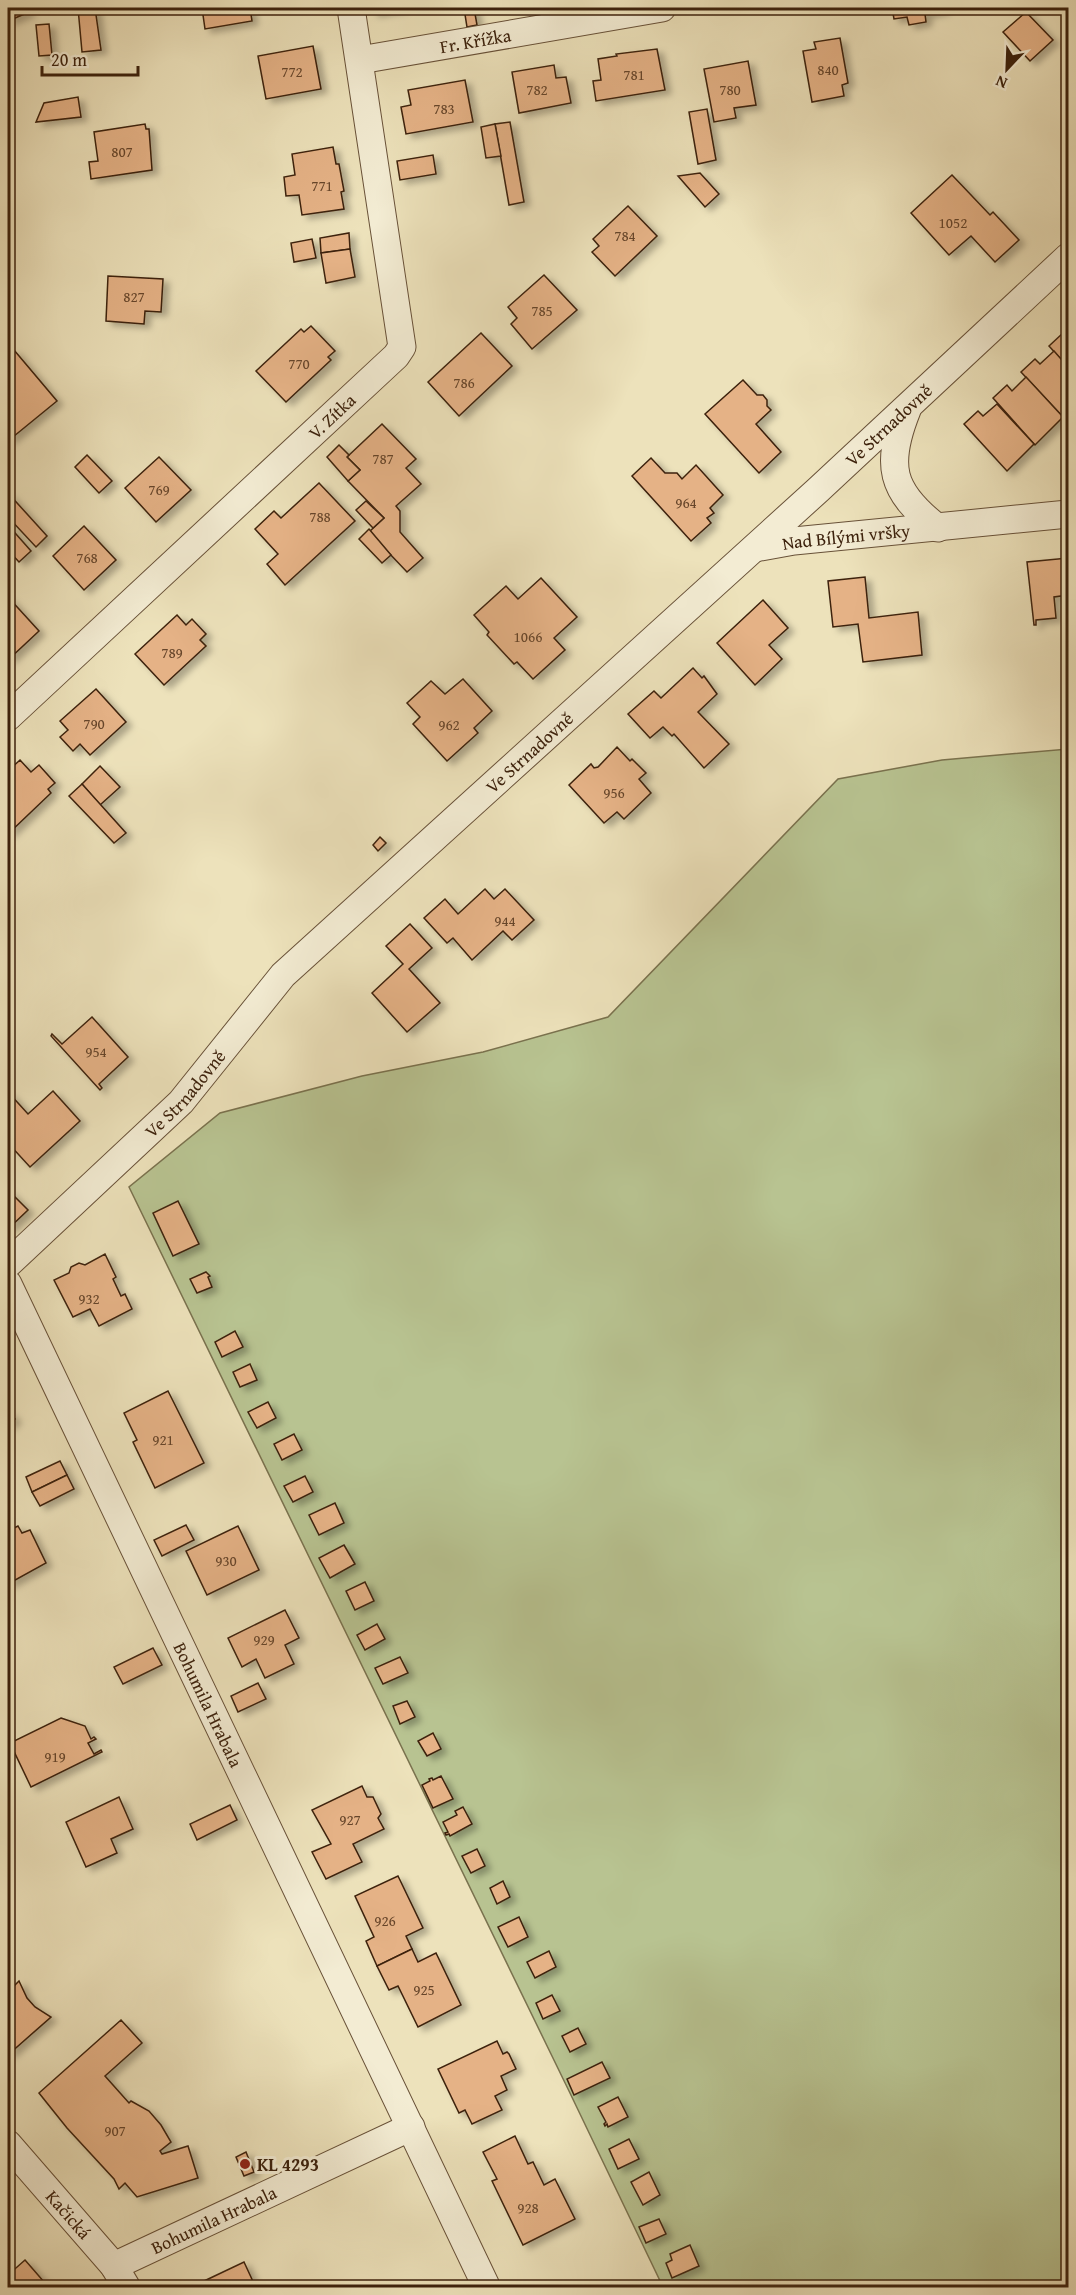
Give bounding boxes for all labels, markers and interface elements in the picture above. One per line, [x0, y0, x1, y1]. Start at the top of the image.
street label: Fr. Křížka [438, 21, 514, 60]
scale bar [42, 39, 138, 77]
north arrow [977, 39, 1037, 99]
text: 20 m [51, 46, 87, 73]
house number: 840 [817, 59, 839, 80]
house number: 772 [281, 61, 303, 82]
house number: 781 [623, 64, 645, 85]
text: N [991, 70, 1011, 96]
house number: 782 [526, 79, 548, 100]
house number: 780 [719, 79, 741, 100]
house number: 783 [433, 98, 455, 119]
house number: 807 [111, 141, 133, 162]
house number: 771 [311, 175, 333, 196]
house number: 1052 [939, 212, 967, 233]
house number: 784 [614, 225, 636, 246]
house number: 827 [123, 286, 145, 307]
house number: 785 [531, 300, 553, 321]
house number: 770 [288, 353, 310, 374]
house number: 786 [453, 372, 475, 393]
street label: Ve Strnadovně [839, 377, 938, 472]
street label: V. Zítka [302, 386, 362, 445]
house number: 787 [372, 448, 394, 469]
house number: 769 [148, 479, 170, 500]
house number: 964 [675, 492, 697, 513]
house number: 788 [309, 506, 331, 527]
street label: Nad Bílými vršky [780, 516, 911, 556]
house number: 768 [76, 547, 98, 568]
house number: 1066 [514, 626, 542, 647]
house number: 789 [161, 642, 183, 663]
street label: Ve Strnadovně [479, 705, 579, 799]
house number: 790 [83, 713, 105, 734]
house number: 962 [438, 714, 460, 735]
house number: 956 [603, 782, 625, 803]
house number: 944 [494, 910, 516, 931]
house number: 954 [85, 1041, 107, 1062]
street label: Ve Strnadovně [138, 1044, 232, 1143]
house number: 932 [78, 1288, 100, 1309]
house number: 921 [152, 1429, 174, 1450]
house number: 930 [215, 1550, 237, 1571]
house number: 929 [253, 1629, 275, 1650]
street label: Bohumila Hrabala [167, 1638, 250, 1772]
house number: 919 [44, 1746, 66, 1767]
house number: 927 [339, 1809, 361, 1830]
house number: 926 [374, 1910, 396, 1931]
house number: 925 [413, 1979, 435, 2000]
house number: 907 [104, 2120, 126, 2141]
place label: KL 4293 [257, 2151, 319, 2178]
marker: KL 4293 [238, 2157, 252, 2171]
street label: Bohumila Hrabala [146, 2178, 281, 2260]
street label: Kačická [40, 2184, 98, 2245]
house number: 928 [517, 2197, 539, 2218]

